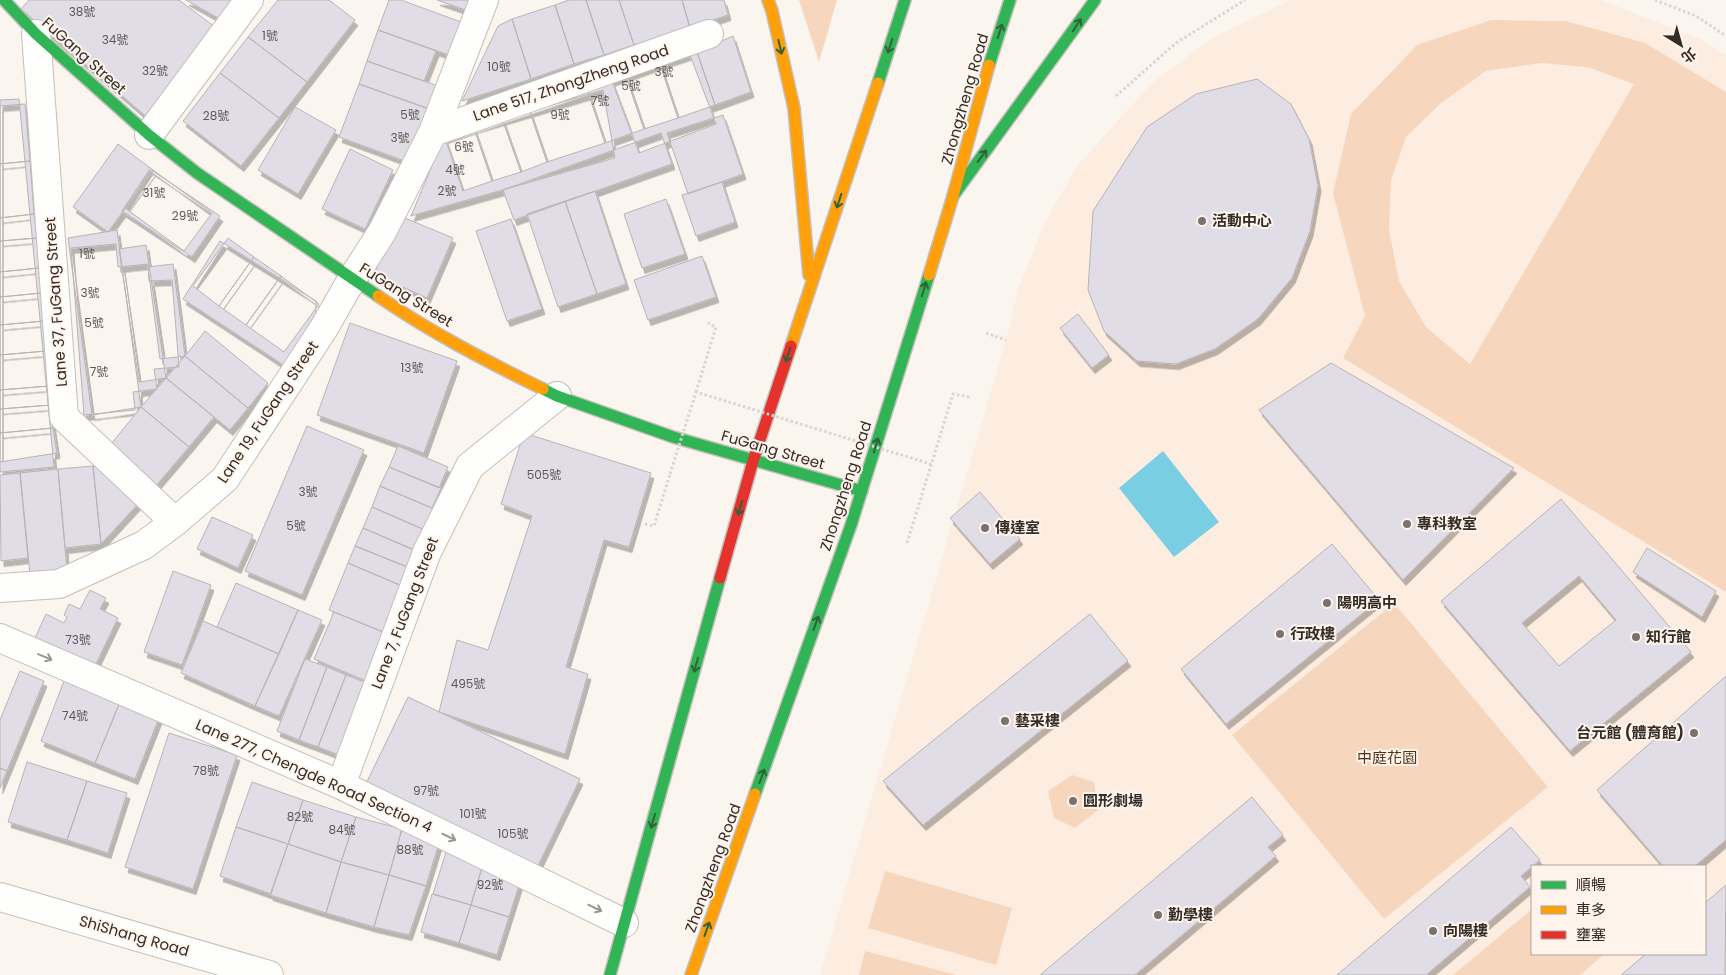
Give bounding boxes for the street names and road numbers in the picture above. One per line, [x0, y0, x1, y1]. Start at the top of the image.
street label: FuGang Street [38, 12, 131, 99]
street label: Zhongzheng Road [936, 31, 993, 167]
street label: Lane 517, ZhongZheng Road [470, 39, 672, 126]
street label: Lane 37, FuGang Street [39, 216, 72, 388]
street label: FuGang Street [355, 257, 457, 332]
street label: Lane 19, FuGang Street [212, 336, 323, 487]
street label: Zhongzheng Road [815, 418, 876, 554]
street label: FuGang Street [719, 425, 827, 474]
street label: Lane 7, FuGang Street [366, 534, 443, 692]
street label: Lane 277, Chengde Road Section 4 [192, 714, 436, 837]
street label: Zhongzheng Road [679, 801, 746, 935]
street label: ShiShang Road [77, 910, 192, 961]

